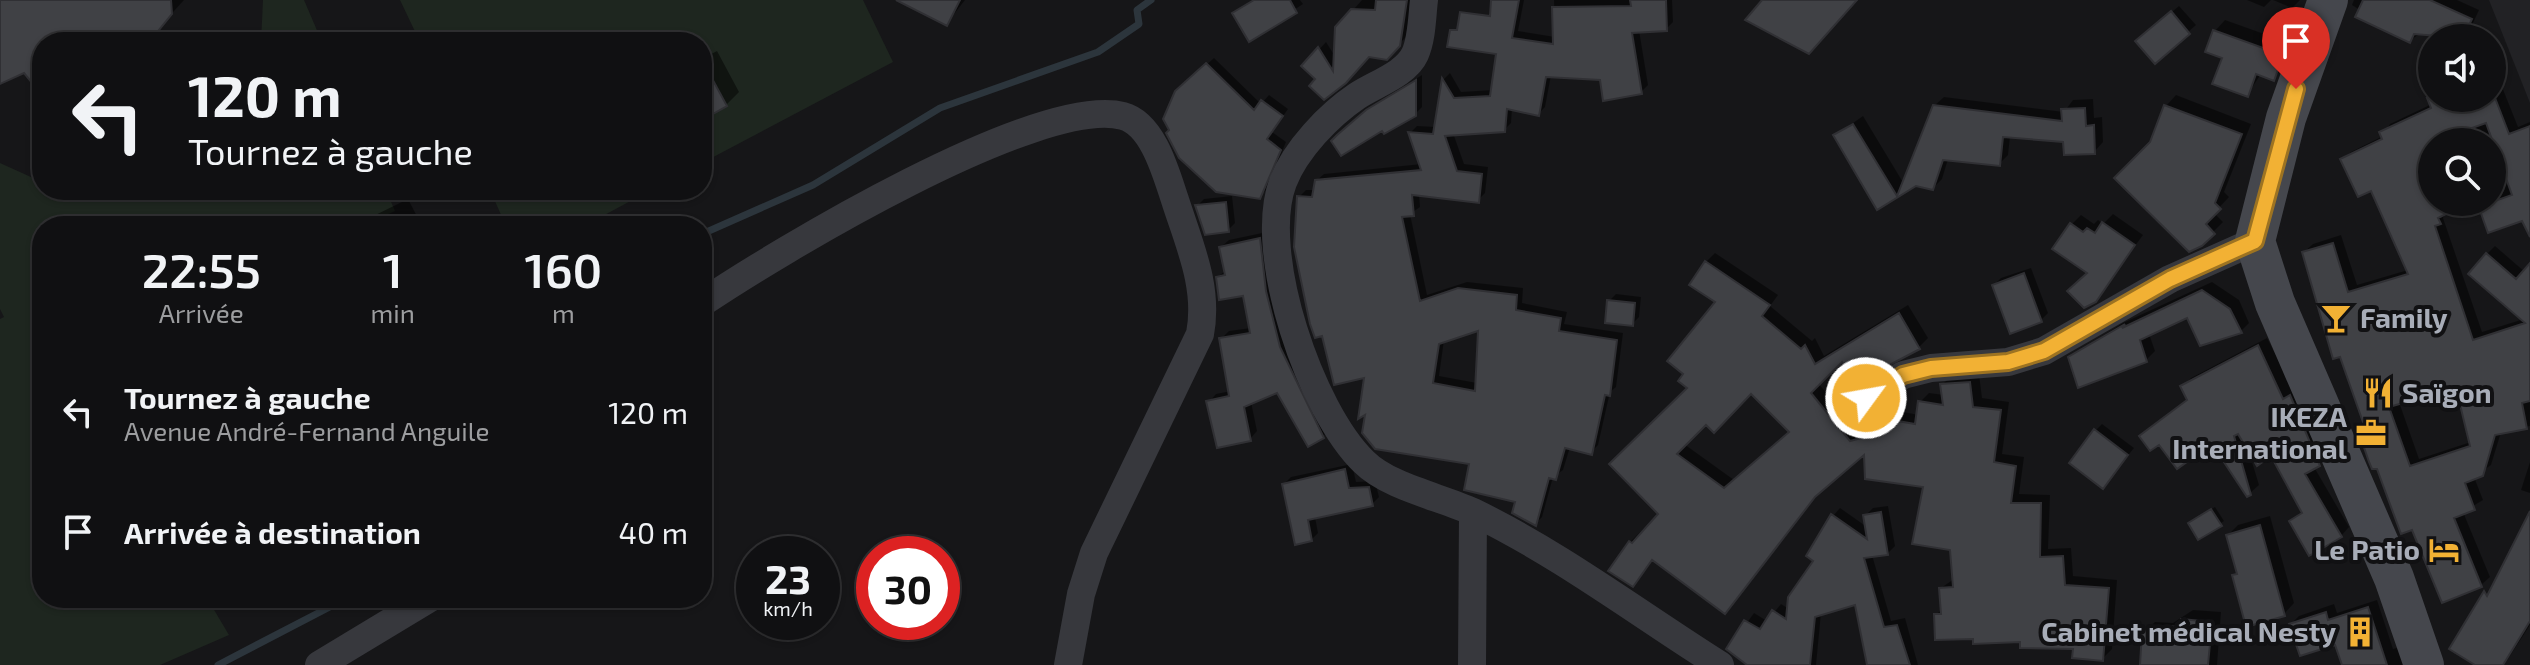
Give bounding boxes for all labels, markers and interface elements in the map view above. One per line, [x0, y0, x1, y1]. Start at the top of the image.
pin [2262, 7, 2330, 89]
icon: arrive [2274, 19, 2318, 63]
map controls [2418, 24, 2506, 216]
button: sound [2418, 24, 2506, 112]
text: 120 m [188, 61, 342, 128]
icon: left [56, 64, 160, 168]
button: search [2418, 128, 2506, 216]
text: Tournez à gauche [188, 129, 473, 172]
text: 22:55 [142, 240, 261, 298]
text: 1 [383, 240, 403, 298]
text: 160 [525, 240, 602, 298]
text: Arrivée [159, 297, 244, 328]
text: min [371, 297, 415, 328]
text: m [552, 297, 575, 328]
place label: Family [2360, 300, 2448, 334]
bar icon: Family [2319, 301, 2353, 335]
position arrow [1824, 356, 1908, 440]
place label: Saïgon [2402, 375, 2492, 409]
restaurant icon: Saïgon [2361, 376, 2395, 410]
text: Tournez à gauche [124, 379, 371, 415]
icon: left [56, 390, 100, 434]
text: 120 m [608, 394, 688, 430]
place label: IKEZA International [2172, 399, 2348, 465]
text: Avenue André-Fernand Anguile [124, 415, 489, 446]
office icon: IKEZA International [2354, 416, 2388, 450]
icon: arrive [56, 510, 100, 554]
text: Arrivée à destination [124, 514, 421, 550]
text: 40 m [618, 514, 688, 550]
place label: Le Patio [2314, 532, 2420, 566]
hotel icon: Le Patio [2427, 533, 2461, 567]
speed limit sign: 30 [856, 536, 960, 640]
text: 23 [765, 554, 811, 602]
text: km/h [763, 596, 813, 620]
place label: Cabinet médical Nesty [2041, 614, 2336, 648]
building icon: Cabinet médical Nesty [2343, 615, 2377, 649]

